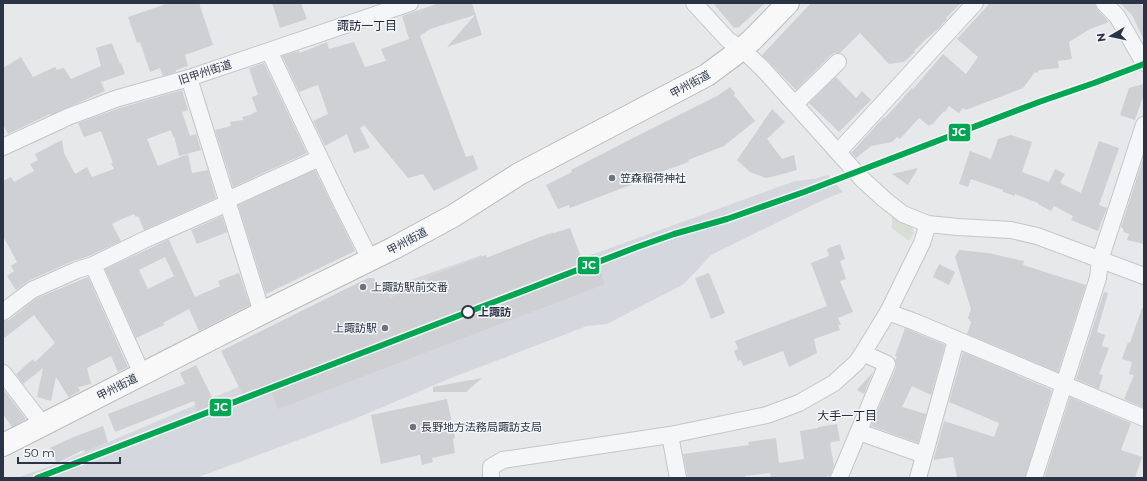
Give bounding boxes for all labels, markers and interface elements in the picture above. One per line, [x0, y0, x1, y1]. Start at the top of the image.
north arrow [1091, 16, 1131, 56]
district label: 諏訪一丁目 [337, 18, 397, 33]
text: N [1094, 32, 1109, 43]
street label: 旧甲州街道 [177, 57, 233, 87]
street label: 甲州街道 [667, 67, 713, 101]
line badge: JC [948, 123, 971, 142]
text: JC [951, 125, 966, 139]
place label: 笠森稲荷神社 [620, 171, 686, 185]
marker: 笠森稲荷神社 [607, 173, 617, 183]
street label: 甲州街道 [384, 224, 430, 258]
line badge: JC [577, 256, 600, 275]
text: JC [581, 258, 596, 272]
place label: 上諏訪駅前交番 [371, 280, 448, 294]
marker: 上諏訪駅前交番 [358, 282, 368, 292]
marker: 上諏訪 [461, 305, 475, 319]
place label: 上諏訪 [478, 305, 511, 319]
place label: 上諏訪駅 [333, 321, 377, 335]
marker: 上諏訪駅 [380, 323, 390, 333]
street label: 甲州街道 [94, 371, 140, 403]
line badge: JC [209, 398, 232, 417]
text: JC [213, 400, 228, 414]
district label: 大手一丁目 [817, 408, 877, 423]
place label: 長野地方法務局諏訪支局 [421, 420, 542, 434]
marker: 長野地方法務局諏訪支局 [408, 422, 418, 432]
scale bar [18, 439, 120, 465]
text: 50 m [24, 445, 55, 460]

